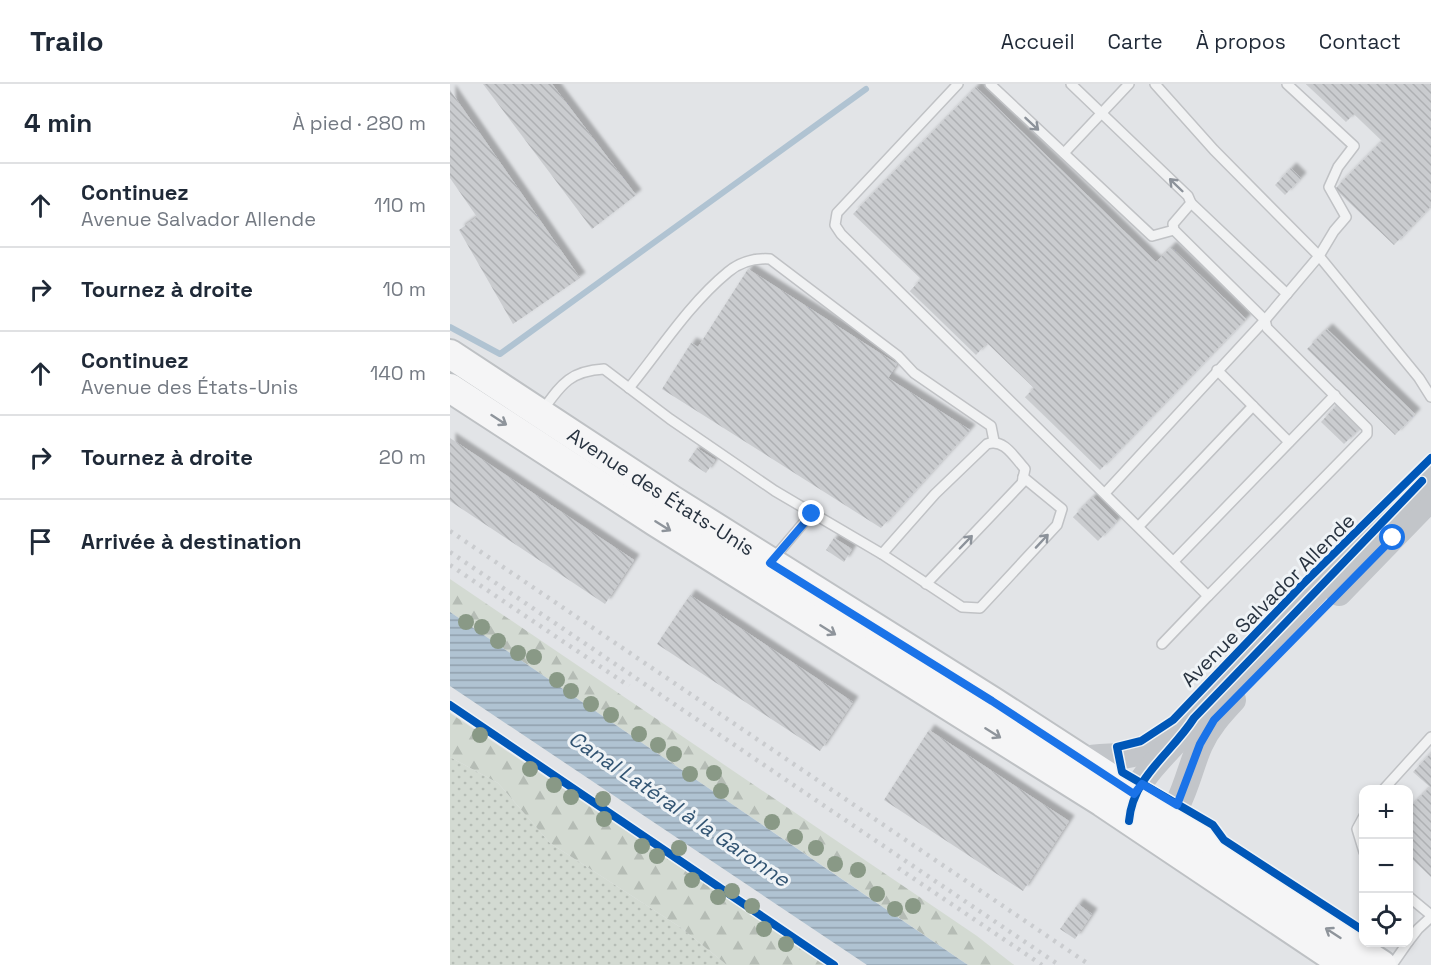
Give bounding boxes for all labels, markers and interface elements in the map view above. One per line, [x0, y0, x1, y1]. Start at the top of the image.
text: Trailo [30, 23, 104, 59]
text: Accueil [1001, 28, 1075, 55]
text: Carte [1108, 28, 1163, 55]
text: À propos [1196, 28, 1286, 55]
text: Contact [1319, 28, 1401, 55]
text: 4 min [24, 106, 92, 140]
text: À pied · 280 m [292, 110, 426, 136]
one-way arrow [1025, 117, 1040, 131]
text: Continuez [81, 178, 189, 206]
one-way arrow [1169, 178, 1184, 192]
icon: ahead [24, 189, 57, 222]
text: 110 m [374, 192, 426, 218]
text: Avenue Salvador Allende [81, 206, 316, 232]
icon: right [24, 273, 57, 306]
text: Tournez à droite [81, 275, 253, 303]
text: 10 m [382, 276, 426, 302]
text: Continuez [81, 346, 189, 374]
icon: ahead [24, 357, 57, 390]
text: 140 m [370, 360, 426, 386]
text: Avenue des États-Unis [81, 374, 298, 400]
one-way arrow [490, 414, 507, 426]
street label: Avenue des États-Unis [563, 422, 759, 562]
icon: right [24, 441, 57, 474]
text: Tournez à droite [81, 443, 253, 471]
text: 20 m [379, 444, 426, 470]
route end [798, 500, 824, 526]
street label: Avenue Salvador Allende [1176, 508, 1360, 692]
one-way arrow [654, 520, 671, 532]
route start [1379, 524, 1405, 550]
icon: arrive [24, 525, 57, 558]
text: Arrivée à destination [81, 527, 302, 555]
one-way arrow [959, 534, 973, 549]
one-way arrow [1035, 534, 1049, 549]
one-way arrow [819, 624, 836, 636]
water label: Canal Latéral à la Garonne [564, 725, 796, 893]
one-way arrow [984, 728, 1001, 740]
map controls [1359, 785, 1413, 947]
button: + [1359, 785, 1413, 839]
button: − [1359, 839, 1413, 893]
button: locate [1359, 893, 1413, 947]
one-way arrow [1325, 927, 1342, 939]

